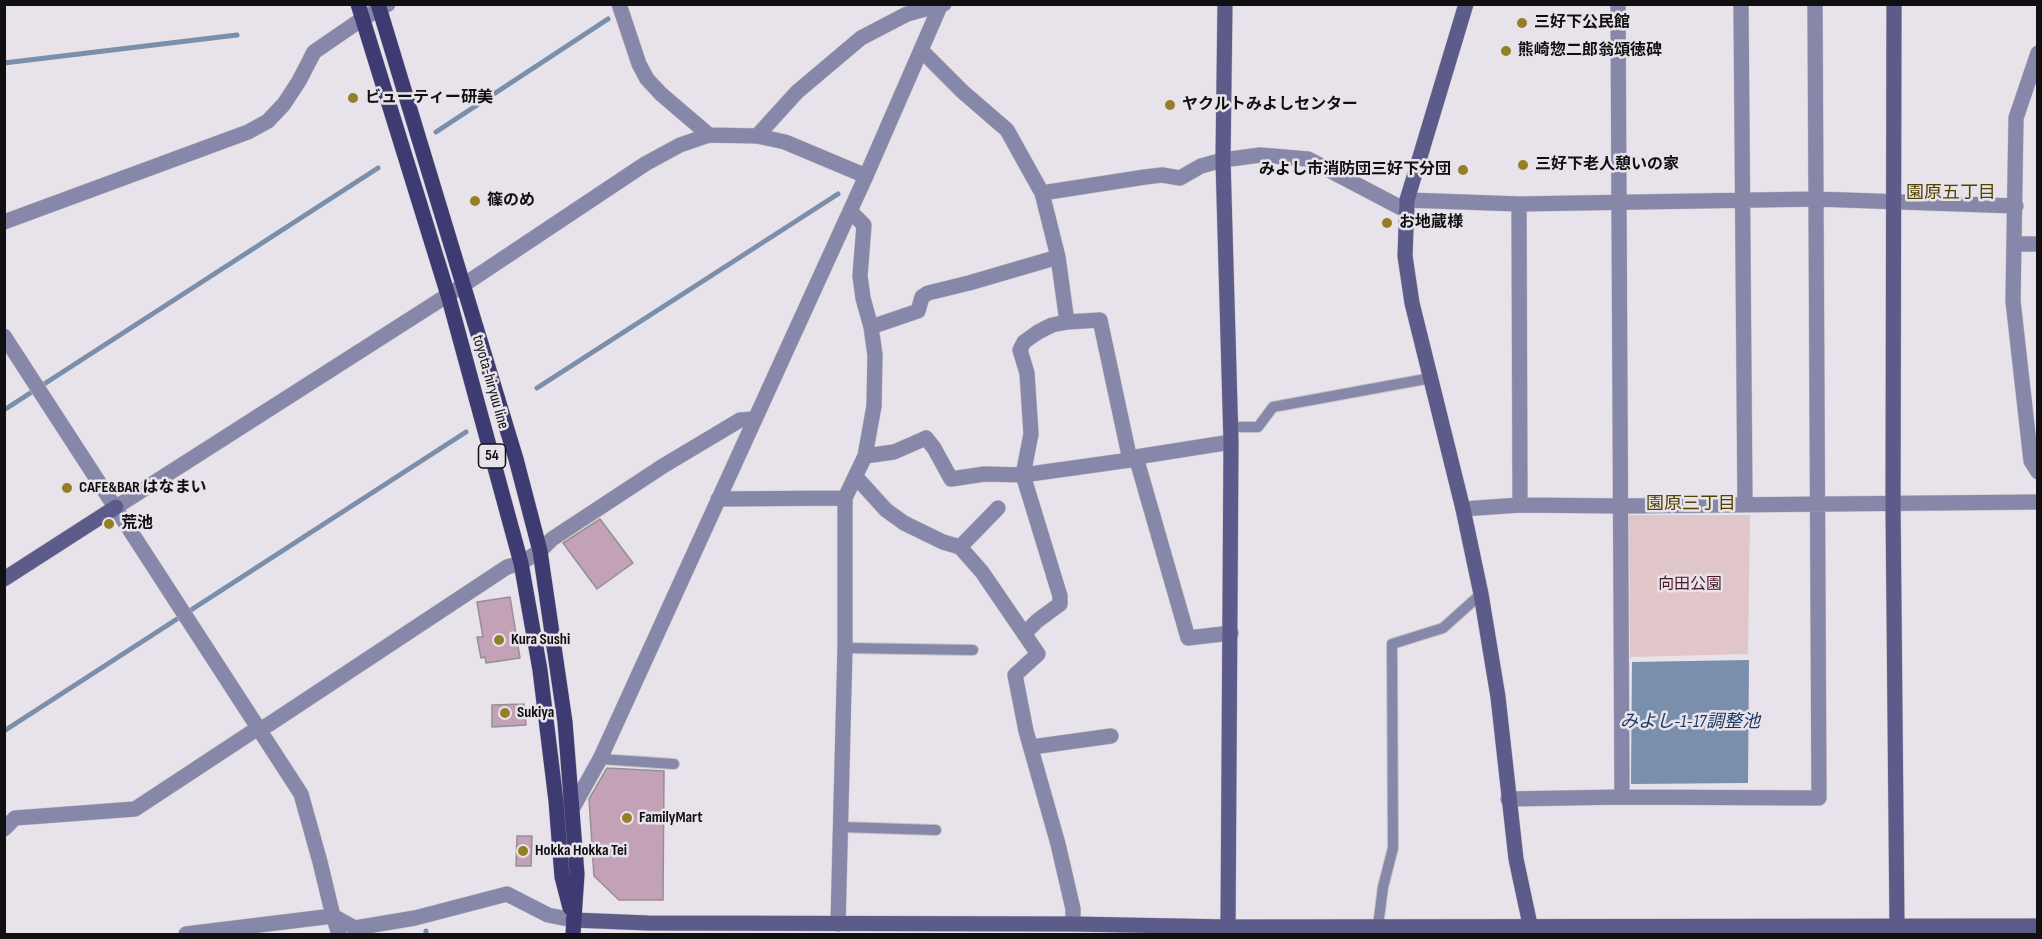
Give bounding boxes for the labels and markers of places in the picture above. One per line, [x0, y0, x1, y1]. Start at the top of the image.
place label: 三好下公民館 [1534, 13, 1630, 33]
marker: 三好下公民館 [1515, 16, 1529, 30]
place label: 熊崎惣二郎翁頌徳碑 [1518, 41, 1662, 61]
marker: 熊崎惣二郎翁頌徳碑 [1499, 44, 1513, 58]
place label: ビューティー研美 [365, 88, 493, 108]
marker: ビューティー研美 [346, 91, 360, 105]
place label: ヤクルトみよしセンター [1182, 95, 1358, 115]
marker: ヤクルトみよしセンター [1163, 98, 1177, 112]
place label: 三好下老人憩いの家 [1535, 155, 1679, 175]
marker: 三好下老人憩いの家 [1516, 158, 1530, 172]
place label: みよし市消防団三好下分団 [1259, 160, 1451, 180]
marker: みよし市消防団三好下分団 [1456, 163, 1470, 177]
place label: 篠のめ [487, 191, 535, 211]
marker: 篠のめ [468, 194, 482, 208]
place label: お地蔵様 [1399, 213, 1463, 233]
marker: お地蔵様 [1380, 216, 1394, 230]
place label: CAFE&BAR はなまい [79, 478, 206, 498]
marker: CAFE&BAR はなまい [60, 481, 74, 495]
place label: 荒池 [121, 514, 153, 534]
marker: 荒池 [102, 517, 116, 531]
place label: Kura Sushi [511, 630, 570, 650]
marker: Kura Sushi [492, 633, 506, 647]
place label: Sukiya [517, 703, 554, 723]
marker: Sukiya [498, 706, 512, 720]
place label: FamilyMart [639, 808, 703, 828]
marker: FamilyMart [620, 811, 634, 825]
place label: Hokka Hokka Tei [535, 841, 627, 861]
marker: Hokka Hokka Tei [516, 844, 530, 858]

